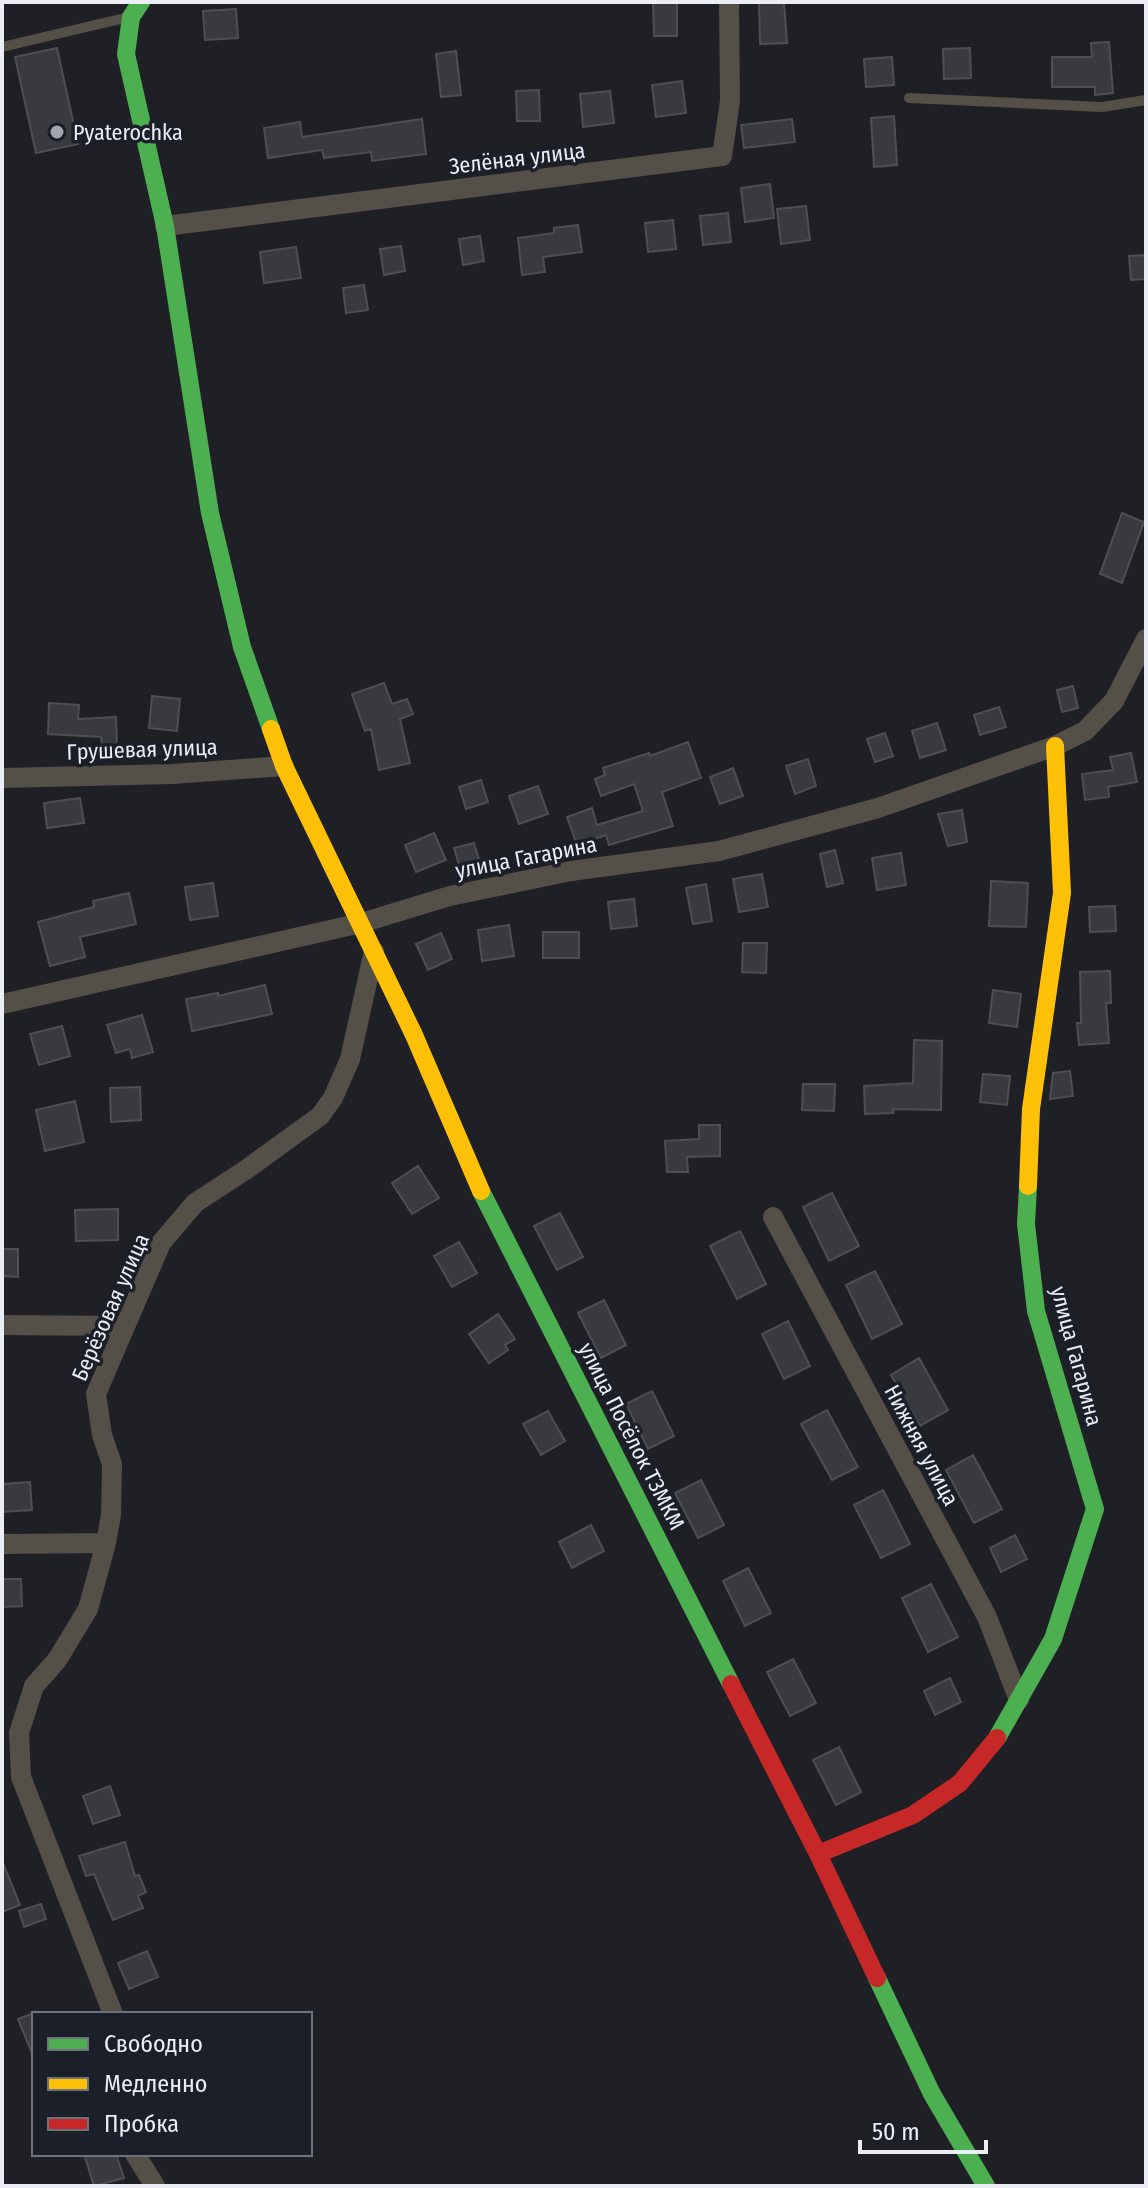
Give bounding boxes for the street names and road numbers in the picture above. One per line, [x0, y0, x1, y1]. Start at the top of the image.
street label: Зелёная улица [447, 137, 587, 180]
street label: Грушевая улица [66, 733, 218, 766]
street label: улица Гагарина [453, 831, 599, 884]
street label: Берёзовая улица [66, 1229, 155, 1385]
street label: улица Гагарина [1045, 1283, 1108, 1429]
street label: улица Посёлок ТЗМКМ [573, 1338, 691, 1534]
street label: Нижняя улица [878, 1380, 965, 1510]

